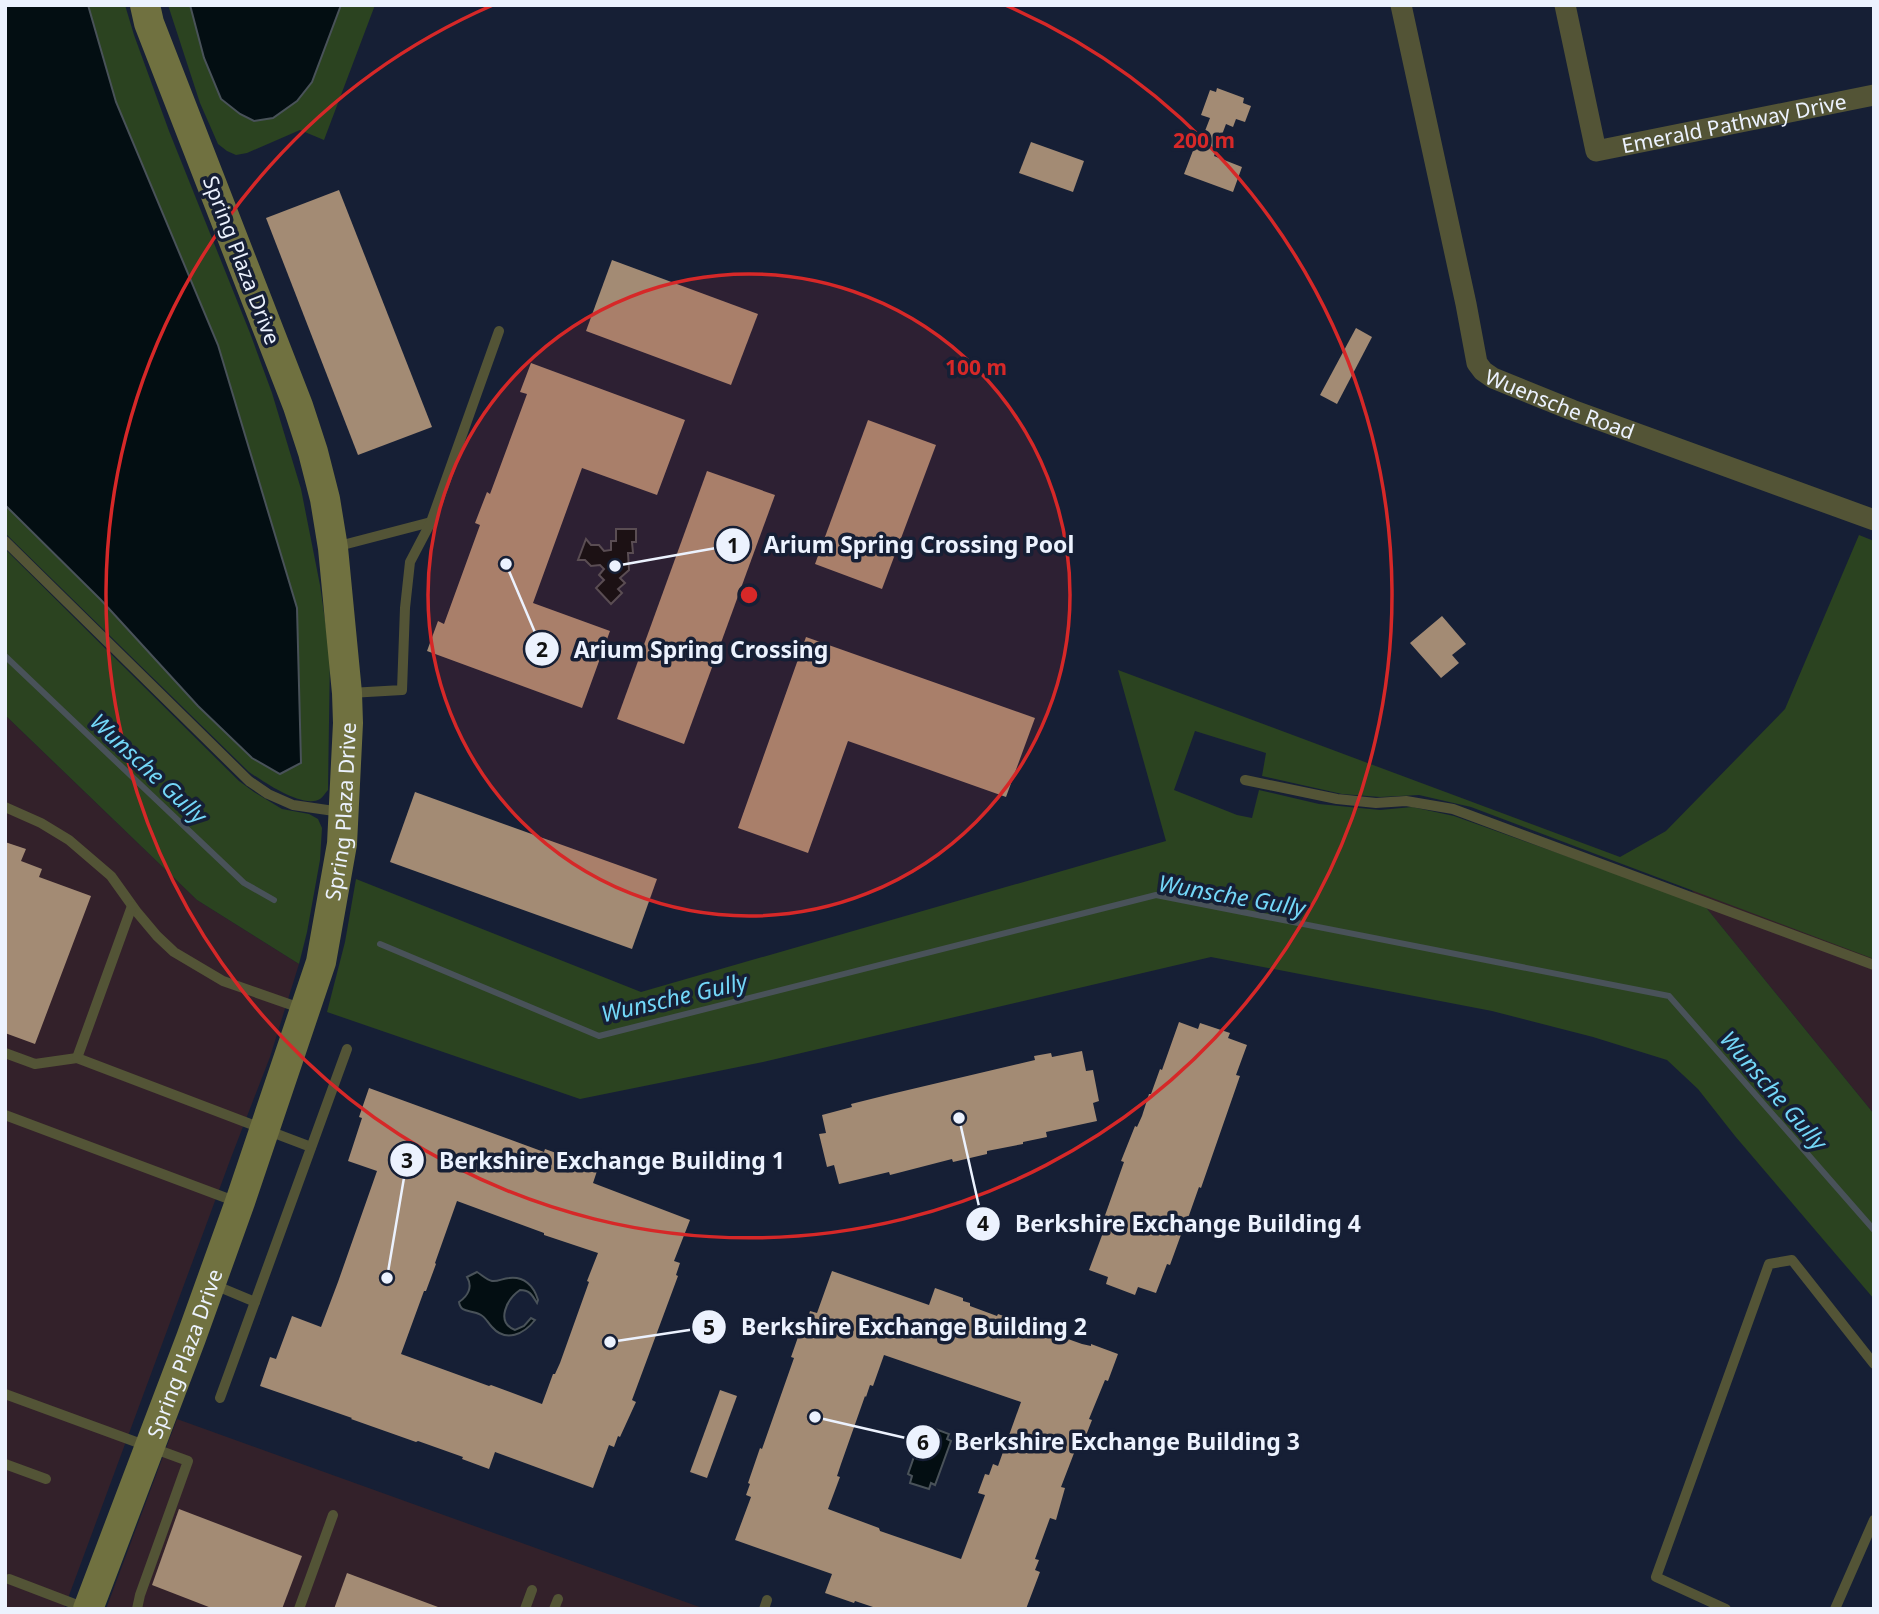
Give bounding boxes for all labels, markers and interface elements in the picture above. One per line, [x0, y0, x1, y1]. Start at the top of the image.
street label: Emerald Pathway Drive [1619, 87, 1849, 160]
text: 200 m [1173, 126, 1235, 154]
street label: Spring Plaza Drive [197, 172, 287, 348]
text: 100 m [945, 353, 1007, 381]
street label: Wuensche Road [1481, 362, 1638, 446]
callout: Arium Spring Crossing Pool [715, 523, 1089, 567]
text: Arium Spring Crossing Pool [764, 528, 1074, 560]
text: 1 [727, 531, 739, 559]
centre of rings [737, 583, 761, 607]
callout: Arium Spring Crossing [525, 627, 843, 671]
text: Arium Spring Crossing [574, 633, 828, 665]
text: 2 [536, 635, 548, 663]
water label: Wunsche Gully [84, 706, 215, 831]
street label: Spring Plaza Drive [318, 722, 362, 903]
water label: Wunsche Gully [1156, 866, 1309, 924]
water label: Wunsche Gully [598, 964, 751, 1029]
water label: Wunsche Gully [1713, 1023, 1836, 1158]
callout: Berkshire Exchange Building 1 [390, 1138, 799, 1182]
text: Berkshire Exchange Building 1 [439, 1144, 785, 1176]
text: 3 [401, 1146, 413, 1174]
callout: Berkshire Exchange Building 4 [966, 1202, 1375, 1246]
text: Berkshire Exchange Building 4 [1015, 1207, 1361, 1239]
text: 4 [977, 1209, 989, 1237]
street label: Spring Plaza Drive [140, 1265, 229, 1442]
callout: Berkshire Exchange Building 2 [692, 1305, 1101, 1349]
text: Berkshire Exchange Building 2 [741, 1310, 1087, 1342]
text: 5 [703, 1313, 715, 1341]
callout: Berkshire Exchange Building 3 [905, 1420, 1314, 1464]
text: Berkshire Exchange Building 3 [954, 1425, 1300, 1457]
text: 6 [917, 1428, 929, 1456]

